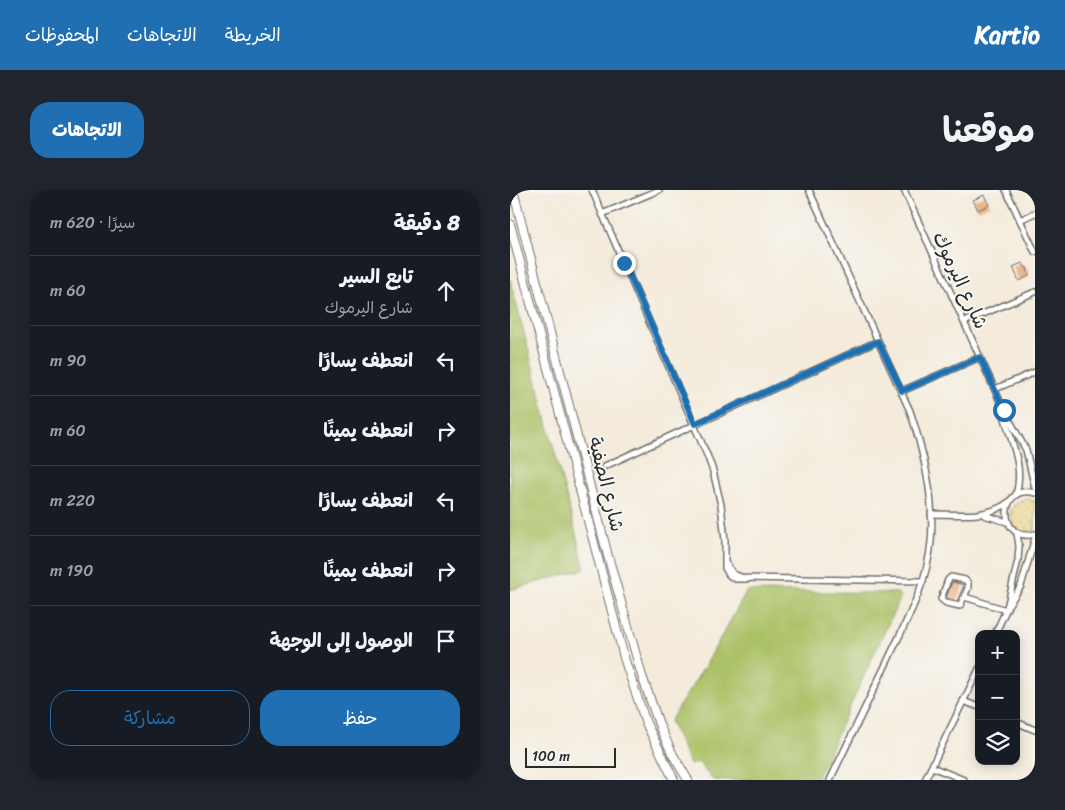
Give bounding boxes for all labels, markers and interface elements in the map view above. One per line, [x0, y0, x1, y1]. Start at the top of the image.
text: Kartio [975, 14, 1040, 56]
text: المحفوظات [25, 19, 99, 51]
text: الاتجاهات [127, 19, 197, 51]
text: الخريطة [225, 19, 281, 51]
text: موقعنا [942, 99, 1035, 161]
button: الاتجاهات [30, 102, 144, 158]
text: 8 دقيقة [393, 204, 460, 242]
text: سيرًا · 620 m [50, 208, 135, 237]
street label: شارع اليرموك [923, 226, 998, 335]
route end [613, 252, 636, 275]
text: تابع السير [340, 260, 413, 293]
text: 60 m [50, 276, 86, 305]
icon: ahead [432, 277, 460, 305]
text: شارع اليرموك [325, 293, 413, 322]
text: انعطف يسارًا [318, 344, 413, 377]
text: 90 m [50, 346, 86, 375]
icon: left [432, 347, 460, 375]
route start [993, 399, 1016, 422]
text: انعطف يمينًا [323, 414, 413, 447]
text: 60 m [50, 416, 86, 445]
icon: right [432, 417, 460, 445]
street label: شارع الصفية [579, 433, 634, 535]
text: انعطف يسارًا [318, 484, 413, 517]
text: 220 m [50, 486, 95, 515]
icon: left [432, 487, 460, 515]
text: انعطف يمينًا [323, 554, 413, 587]
text: 190 m [50, 556, 93, 585]
icon: right [432, 557, 460, 585]
text: الوصول إلى الوجهة [270, 624, 413, 657]
icon: arrive [432, 627, 460, 655]
map controls [975, 630, 1020, 765]
button: + [975, 630, 1020, 675]
button: − [975, 675, 1020, 720]
button: مشاركة [50, 690, 250, 746]
button: حفظ [260, 690, 460, 746]
button: layers [975, 720, 1020, 765]
text: 100 m [532, 744, 570, 769]
scale bar [525, 745, 616, 768]

